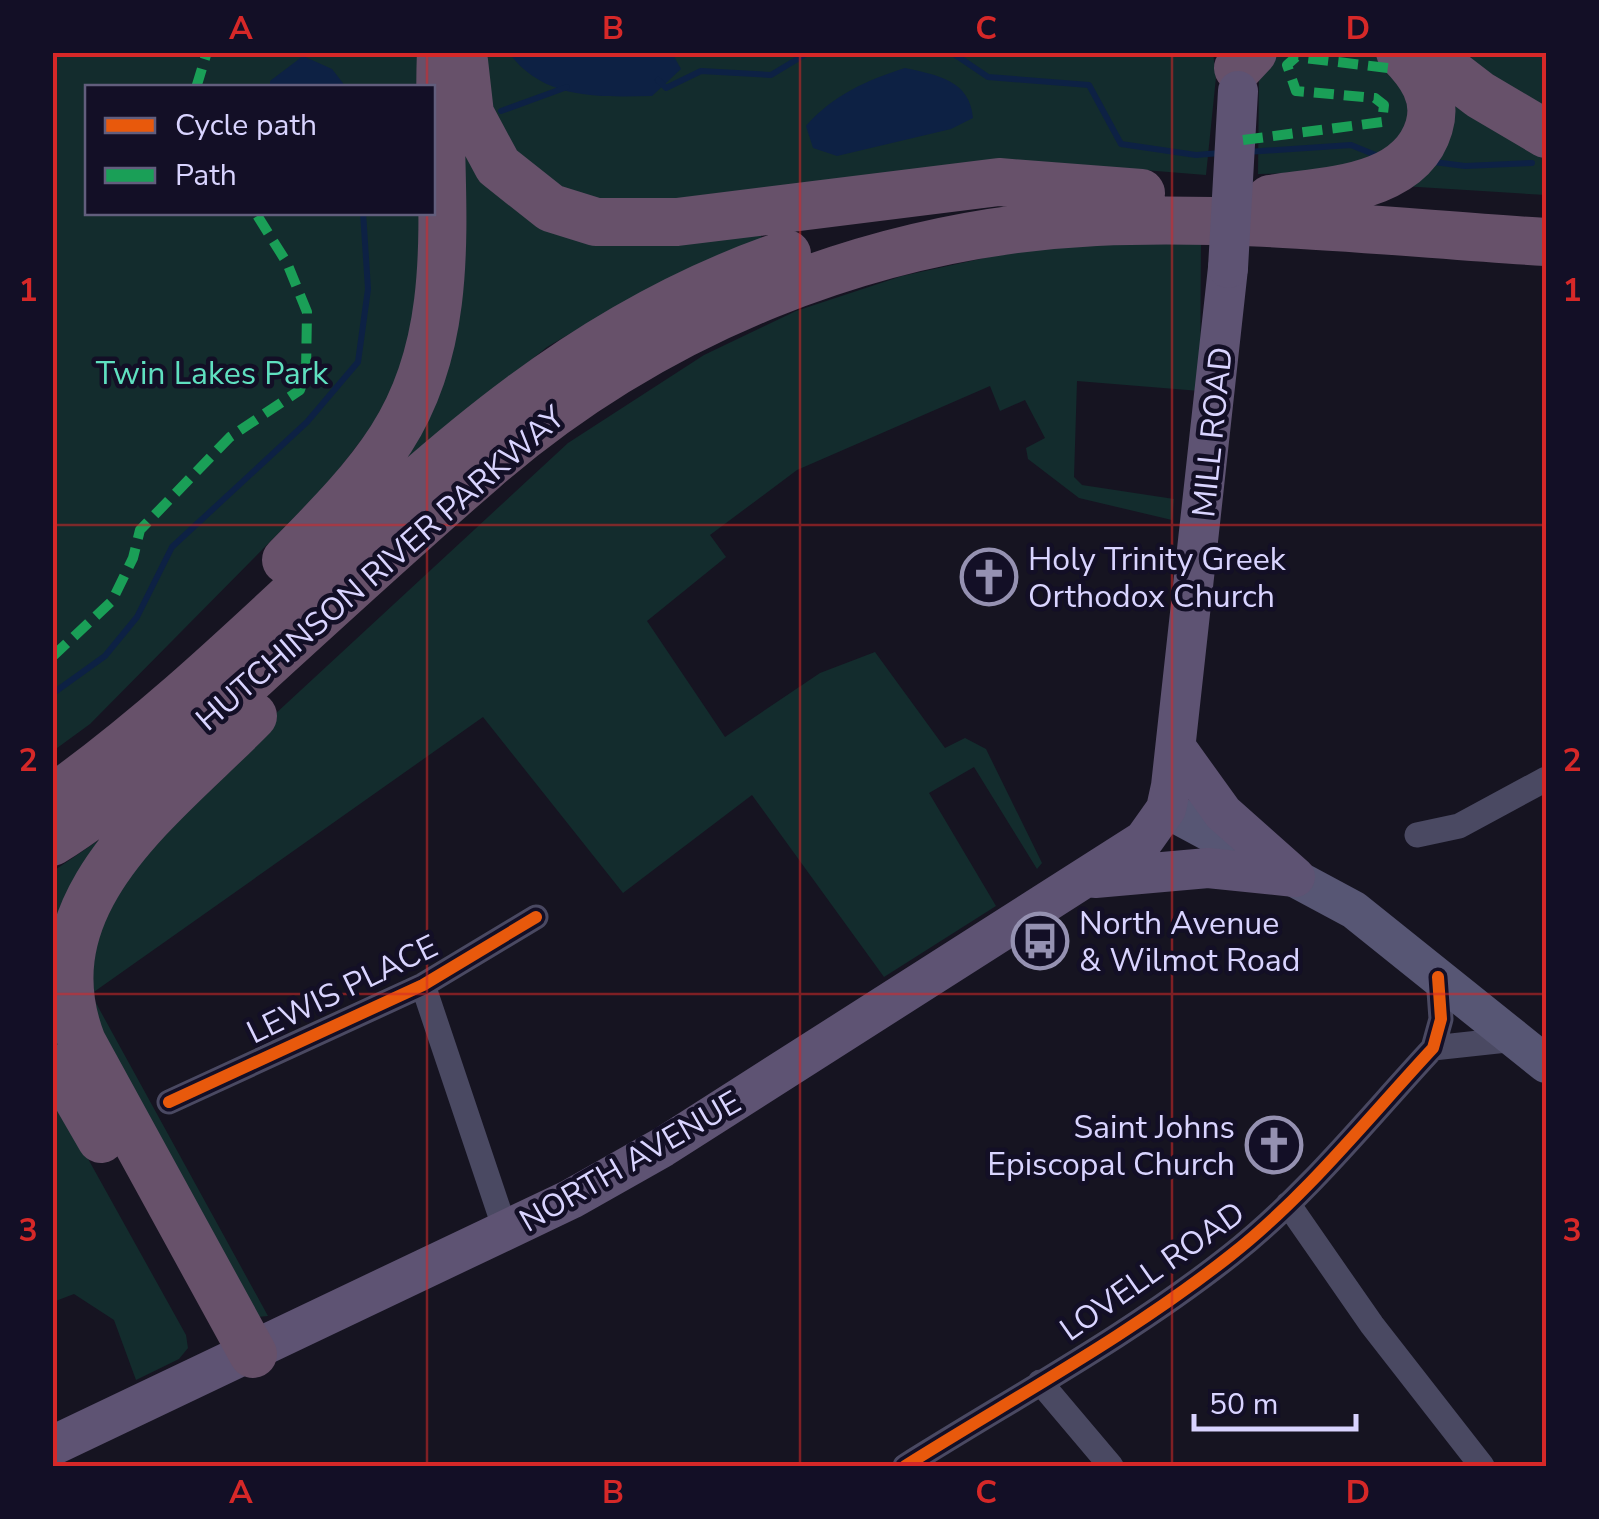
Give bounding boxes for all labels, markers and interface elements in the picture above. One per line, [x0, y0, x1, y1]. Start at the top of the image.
text: A [229, 7, 253, 50]
text: B [602, 7, 624, 50]
text: C [975, 7, 997, 50]
text: D [1346, 7, 1370, 50]
legend [85, 85, 435, 215]
text: Cycle path [175, 105, 317, 146]
text: Path [175, 155, 237, 196]
text: 1 [18, 269, 38, 312]
text: 1 [1562, 269, 1582, 312]
street label: MILL ROAD [1182, 345, 1243, 519]
park label: Twin Lakes Park [96, 352, 329, 395]
street label: HUTCHINSON RIVER PARKWAY [187, 396, 575, 741]
place label: Holy Trinity Greek Orthodox Church [1028, 538, 1287, 618]
church icon: Holy Trinity Greek Orthodox Church [959, 547, 1019, 607]
text: 2 [18, 739, 38, 782]
text: 2 [1562, 739, 1582, 782]
place label: North Avenue & Wilmot Road [1079, 902, 1300, 982]
bus stop icon: North Avenue & Wilmot Road [1010, 911, 1070, 971]
street label: LEWIS PLACE [240, 925, 445, 1054]
street label: NORTH AVENUE [512, 1081, 749, 1242]
place label: Saint Johns Episcopal Church [987, 1106, 1235, 1186]
church icon: Saint Johns Episcopal Church [1244, 1115, 1304, 1175]
street label: LOVELL ROAD [1051, 1192, 1253, 1351]
text: 3 [18, 1209, 38, 1252]
text: 3 [1562, 1209, 1582, 1252]
scale bar [1194, 1369, 1356, 1431]
text: 50 m [1209, 1384, 1278, 1425]
text: A [229, 1471, 253, 1514]
text: B [602, 1471, 624, 1514]
text: C [975, 1471, 997, 1514]
text: D [1346, 1471, 1370, 1514]

